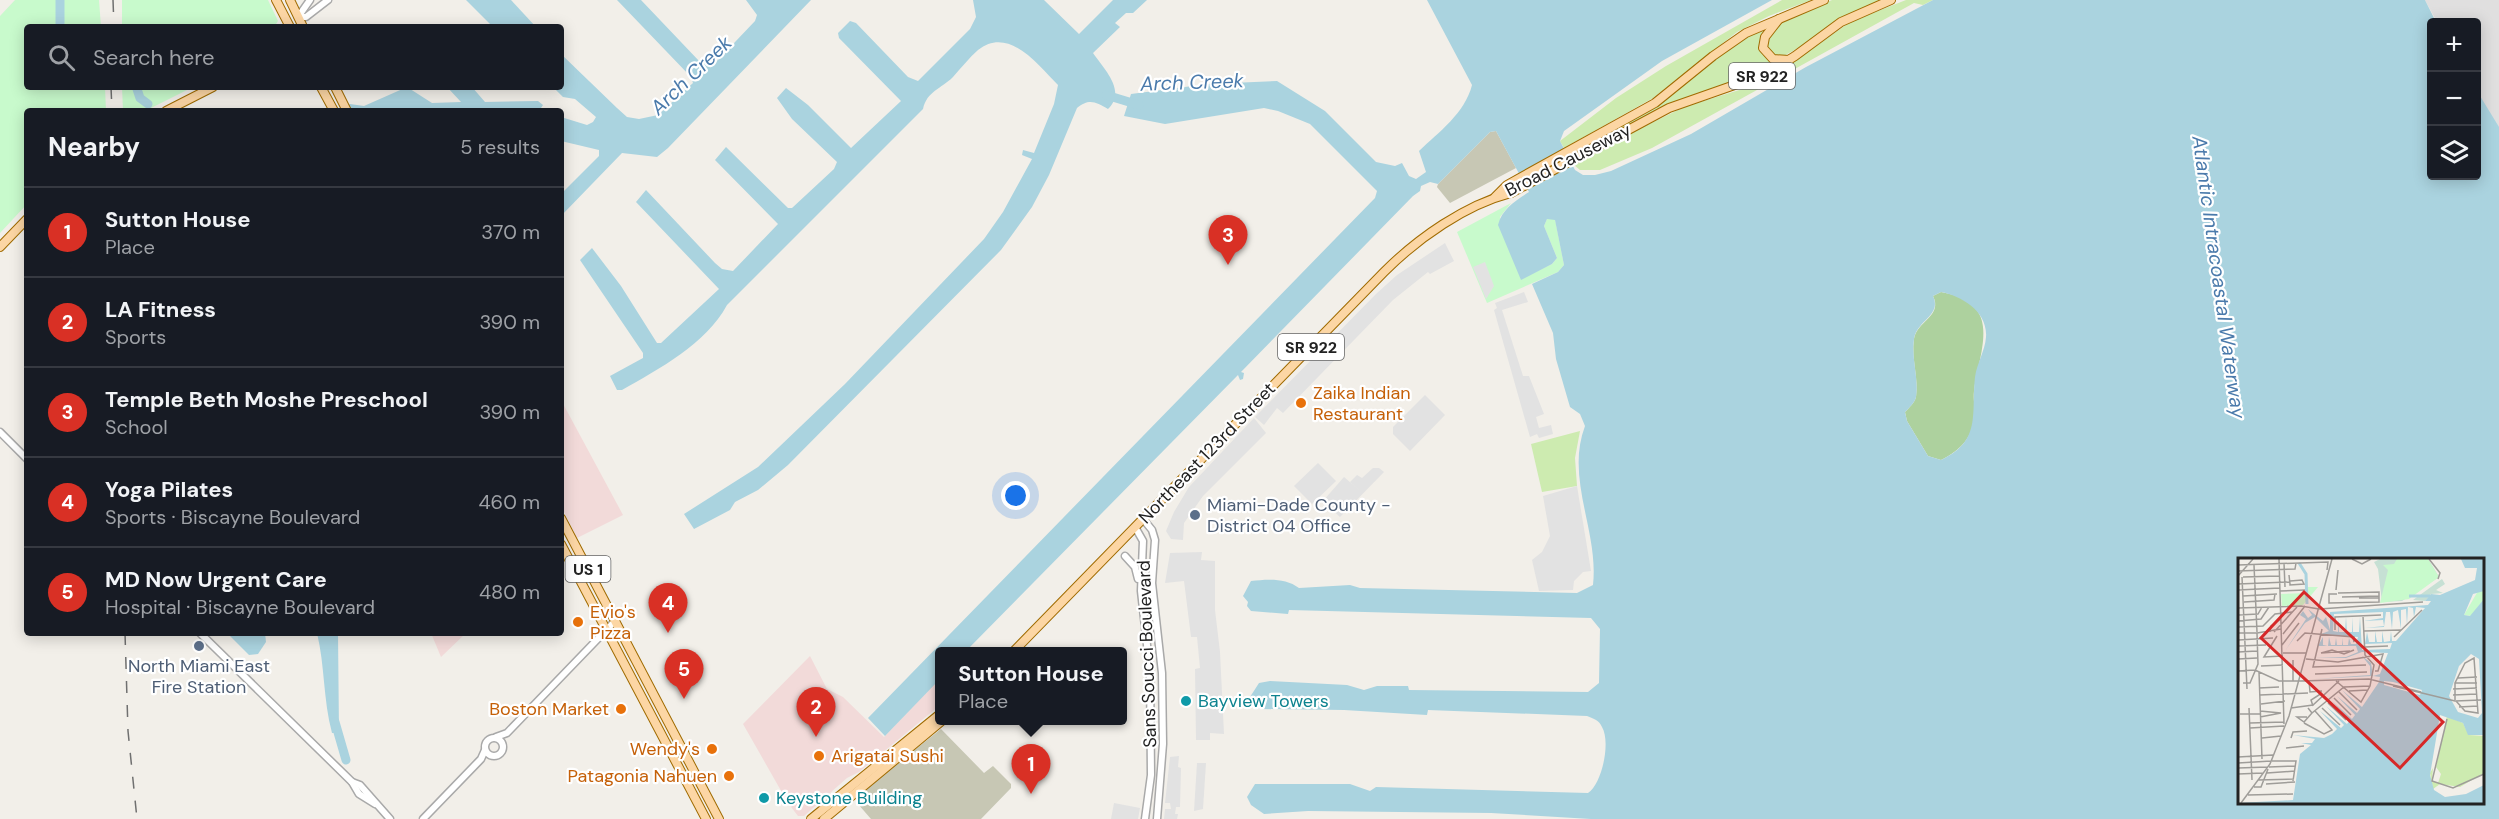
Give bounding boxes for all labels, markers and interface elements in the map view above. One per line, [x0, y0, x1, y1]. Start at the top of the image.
map controls [2427, 18, 2481, 180]
button: + [2427, 18, 2481, 72]
search box [24, 24, 564, 90]
water label: Arch Creek [644, 29, 738, 121]
icon: search [45, 41, 78, 74]
text: Search here [93, 43, 214, 72]
road number: SR 922 [1729, 63, 1795, 89]
water label: Arch Creek [1139, 67, 1245, 97]
button: − [2427, 72, 2481, 126]
street label: Broad Causeway [1501, 118, 1635, 202]
button: layers [2427, 126, 2481, 180]
text: Nearby [48, 130, 140, 164]
water label: Atlantic Intracoastal Waterway [2186, 133, 2252, 421]
text: 5 results [460, 134, 540, 160]
text: Sutton House [105, 205, 250, 234]
pin: 3 [1208, 216, 1248, 265]
text: 1 [64, 219, 71, 245]
text: 370 m [481, 219, 540, 245]
text: Place [105, 234, 155, 260]
text: LA Fitness [105, 295, 216, 324]
text: 2 [62, 309, 73, 335]
text: 390 m [479, 309, 540, 335]
text: Sports [105, 324, 166, 350]
road number: SR 922 [1278, 334, 1344, 360]
street label: Northeast 123rd Street [1133, 377, 1281, 529]
place label: Zaika Indian Restaurant [1313, 381, 1411, 426]
text: Temple Beth Moshe Preschool [105, 385, 428, 414]
marker: Zaika Indian Restaurant [1294, 396, 1308, 410]
text: 3 [61, 399, 74, 425]
text: 390 m [479, 399, 540, 425]
text: School [105, 414, 168, 440]
text: Yoga Pilates [105, 475, 233, 504]
your location [1001, 481, 1030, 510]
text: 4 [61, 489, 74, 515]
text: 460 m [478, 489, 540, 515]
place label: Miami-Dade County - District 04 Office [1207, 493, 1391, 538]
text: Sports · Biscayne Boulevard [105, 504, 360, 530]
marker: Miami-Dade County - District 04 Office [1188, 508, 1202, 522]
road number: US 1 [566, 556, 610, 582]
inset map [2238, 558, 2484, 804]
street label: Sans Soucci Boulevard [1132, 560, 1162, 748]
text: MD Now Urgent Care [105, 565, 327, 594]
text: 5 [61, 579, 74, 605]
text: 480 m [479, 579, 540, 605]
pin: 4 [648, 584, 688, 633]
text: Hospital · Biscayne Boulevard [105, 594, 375, 620]
place label: Evio's Pizza [590, 600, 636, 645]
marker: Evio's Pizza [571, 615, 585, 629]
marker: North Miami East Fire Station [192, 639, 206, 653]
popup [935, 647, 1127, 725]
pin: 5 [664, 650, 704, 699]
place label: North Miami East Fire Station [128, 654, 270, 699]
text: Sutton House [958, 659, 1104, 688]
pin: 2 [796, 688, 836, 737]
text: Place [958, 688, 1008, 714]
place label: Bayview Towers [1198, 689, 1329, 713]
marker: Bayview Towers [1179, 694, 1193, 708]
place label: Boston Market [489, 697, 609, 721]
marker: Boston Market [614, 702, 628, 716]
place label: Wendy's [630, 737, 700, 761]
marker: Wendy's [705, 742, 719, 756]
place label: Arigatai Sushi [831, 744, 944, 768]
pin: 1 [1012, 744, 1050, 794]
marker: Arigatai Sushi [812, 749, 826, 763]
place label: Patagonia Nahuen [568, 764, 717, 788]
marker: Patagonia Nahuen [722, 769, 736, 783]
place label: Keystone Building [776, 786, 922, 810]
marker: Keystone Building [757, 791, 771, 805]

